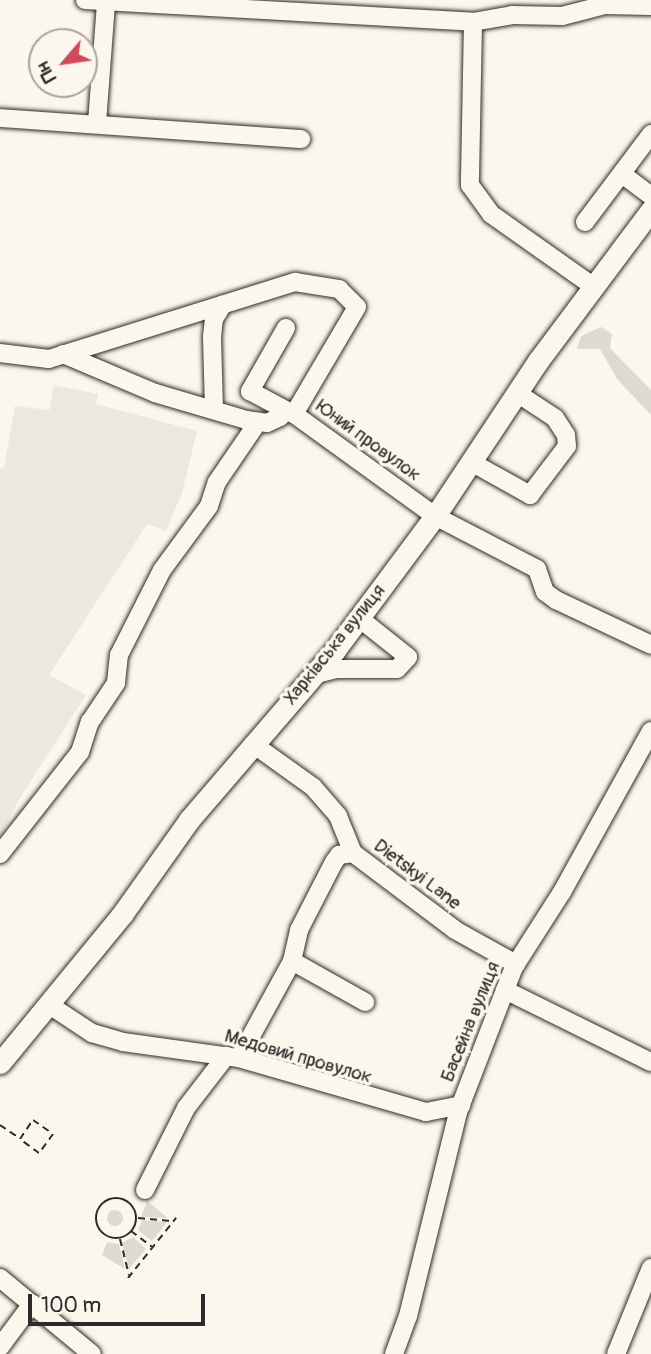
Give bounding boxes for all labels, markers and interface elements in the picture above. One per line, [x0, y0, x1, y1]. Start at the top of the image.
north arrow [28, 28, 98, 98]
text: Пн [31, 57, 62, 87]
street label: Юний провулок [311, 395, 425, 487]
street label: Харківська вулиця [279, 580, 391, 710]
street label: Dietskyi Lane [369, 835, 465, 915]
street label: Басейна вулиця [437, 959, 505, 1085]
street label: Медовий провулок [222, 1025, 374, 1089]
scale bar [32, 1280, 208, 1324]
text: 100 m [41, 1292, 101, 1319]

